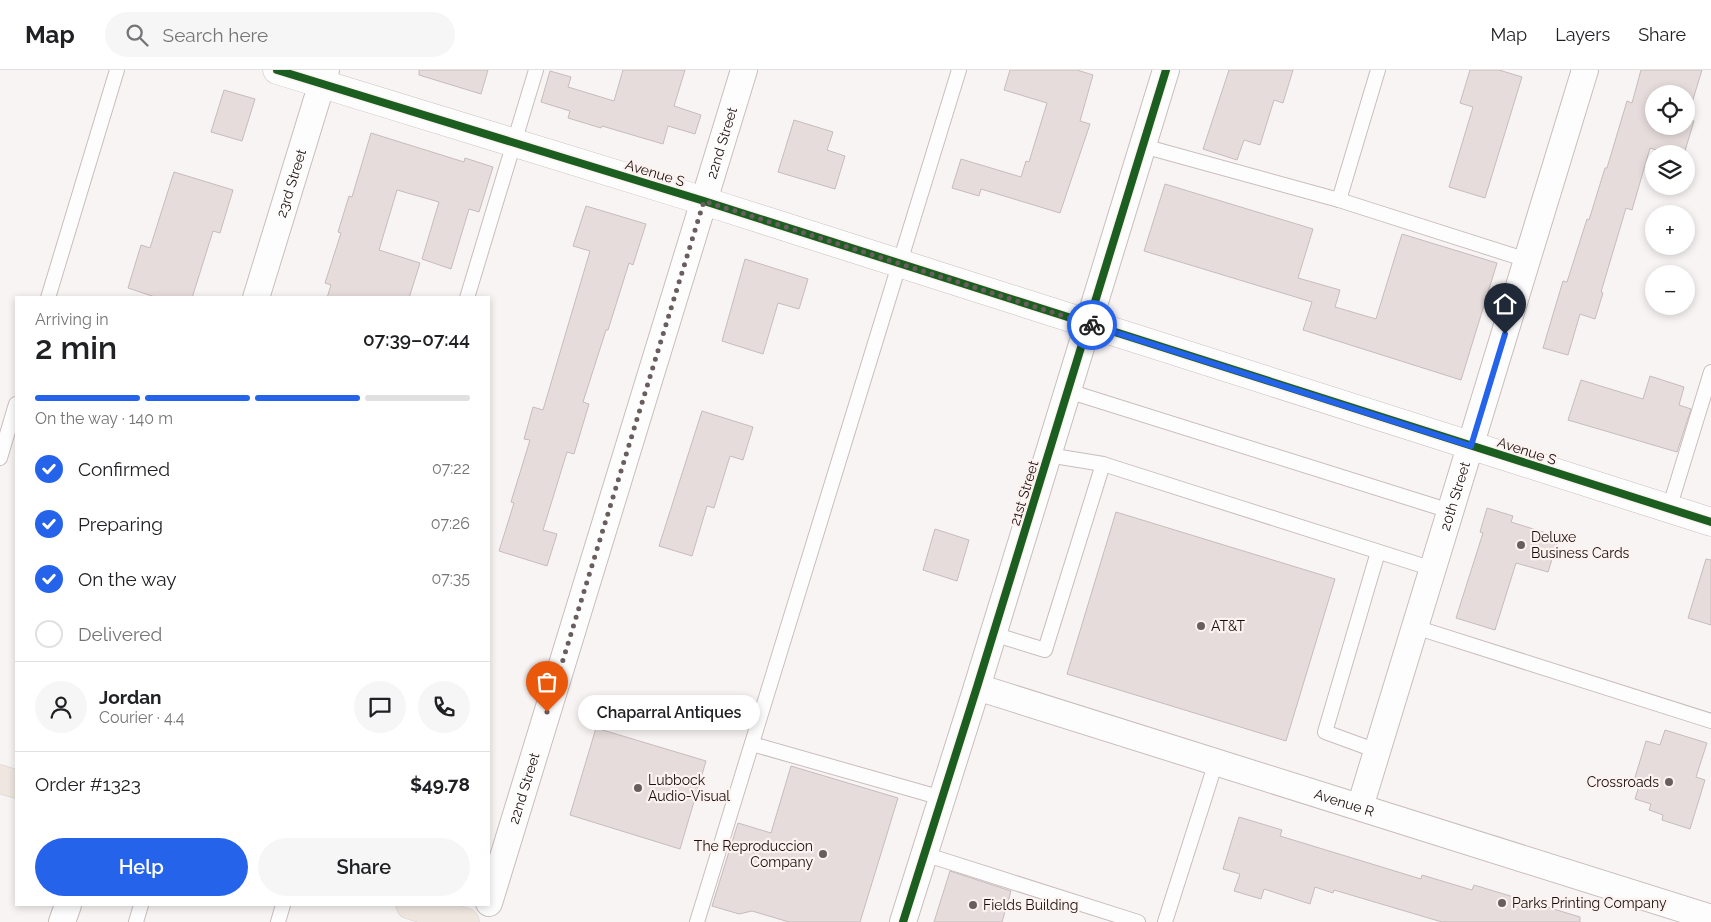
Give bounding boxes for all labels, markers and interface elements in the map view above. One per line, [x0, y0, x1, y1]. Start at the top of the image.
search box [105, 12, 455, 57]
text: Map [25, 20, 75, 49]
icon: search [123, 21, 151, 49]
text: Search here [163, 24, 268, 46]
text: Map [1491, 24, 1527, 45]
text: Layers [1555, 24, 1610, 45]
text: Share [1638, 24, 1686, 45]
map controls [1645, 85, 1695, 315]
button: locate [1645, 85, 1695, 135]
street label: 22nd Street [703, 105, 740, 181]
button: layers [1645, 145, 1695, 195]
street label: 23rd Street [273, 147, 309, 219]
street label: Avenue S [623, 156, 687, 190]
button: + [1645, 205, 1695, 255]
button: − [1645, 265, 1695, 315]
pin [1484, 283, 1526, 334]
icon: home [1491, 290, 1519, 318]
courier [1067, 300, 1117, 350]
text: Arriving in [35, 310, 109, 329]
icon: bike [1078, 311, 1106, 339]
text: 07:39–07:44 [363, 328, 470, 350]
text: 2 min [35, 329, 117, 366]
text: On the way · 140 m [35, 409, 173, 428]
street label: Avenue S [1495, 434, 1559, 468]
icon: check [35, 455, 63, 483]
text: Confirmed [78, 458, 170, 480]
street label: 21st Street [1007, 458, 1042, 527]
text: 07:22 [432, 459, 470, 478]
street label: 20th Street [1437, 460, 1473, 533]
icon: check [35, 510, 63, 538]
text: Preparing [78, 513, 163, 535]
text: 07:26 [431, 514, 470, 533]
place label: Deluxe Business Cards [1531, 529, 1630, 561]
marker: Deluxe Business Cards [1515, 539, 1527, 551]
icon: check [35, 565, 63, 593]
text: On the way [78, 568, 177, 590]
text: 07:35 [431, 569, 470, 588]
place label: AT&T [1211, 618, 1246, 634]
marker: AT&T [1195, 620, 1207, 632]
text: Delivered [78, 623, 162, 645]
pin [526, 661, 568, 712]
icon: bag [533, 668, 561, 696]
button: person [35, 681, 87, 733]
button: chat [354, 681, 406, 733]
button: phone [418, 681, 470, 733]
text: Jordan [99, 686, 162, 708]
callout: Chaparral Antiques [577, 694, 760, 730]
text: Chaparral Antiques [597, 703, 741, 722]
text: Courier · 4.4 [99, 708, 184, 727]
street label: 22nd Street [506, 750, 543, 826]
place label: Lubbock Audio-Visual [648, 772, 730, 804]
text: Order #1323 [35, 773, 141, 795]
text: $49.78 [410, 773, 470, 795]
place label: Crossroads [1587, 774, 1659, 790]
marker: Crossroads [1663, 776, 1675, 788]
marker: Lubbock Audio-Visual [632, 782, 644, 794]
street label: Avenue R [1312, 786, 1376, 819]
button: Help [35, 838, 248, 896]
button: Share [258, 838, 470, 896]
place label: The Reproduccion Company [694, 838, 813, 870]
marker: The Reproduccion Company [817, 848, 829, 860]
place label: Parks Printing Company [1512, 895, 1667, 911]
place label: Fields Building [983, 897, 1078, 913]
marker: Parks Printing Company [1496, 897, 1508, 909]
marker: Fields Building [967, 899, 979, 911]

